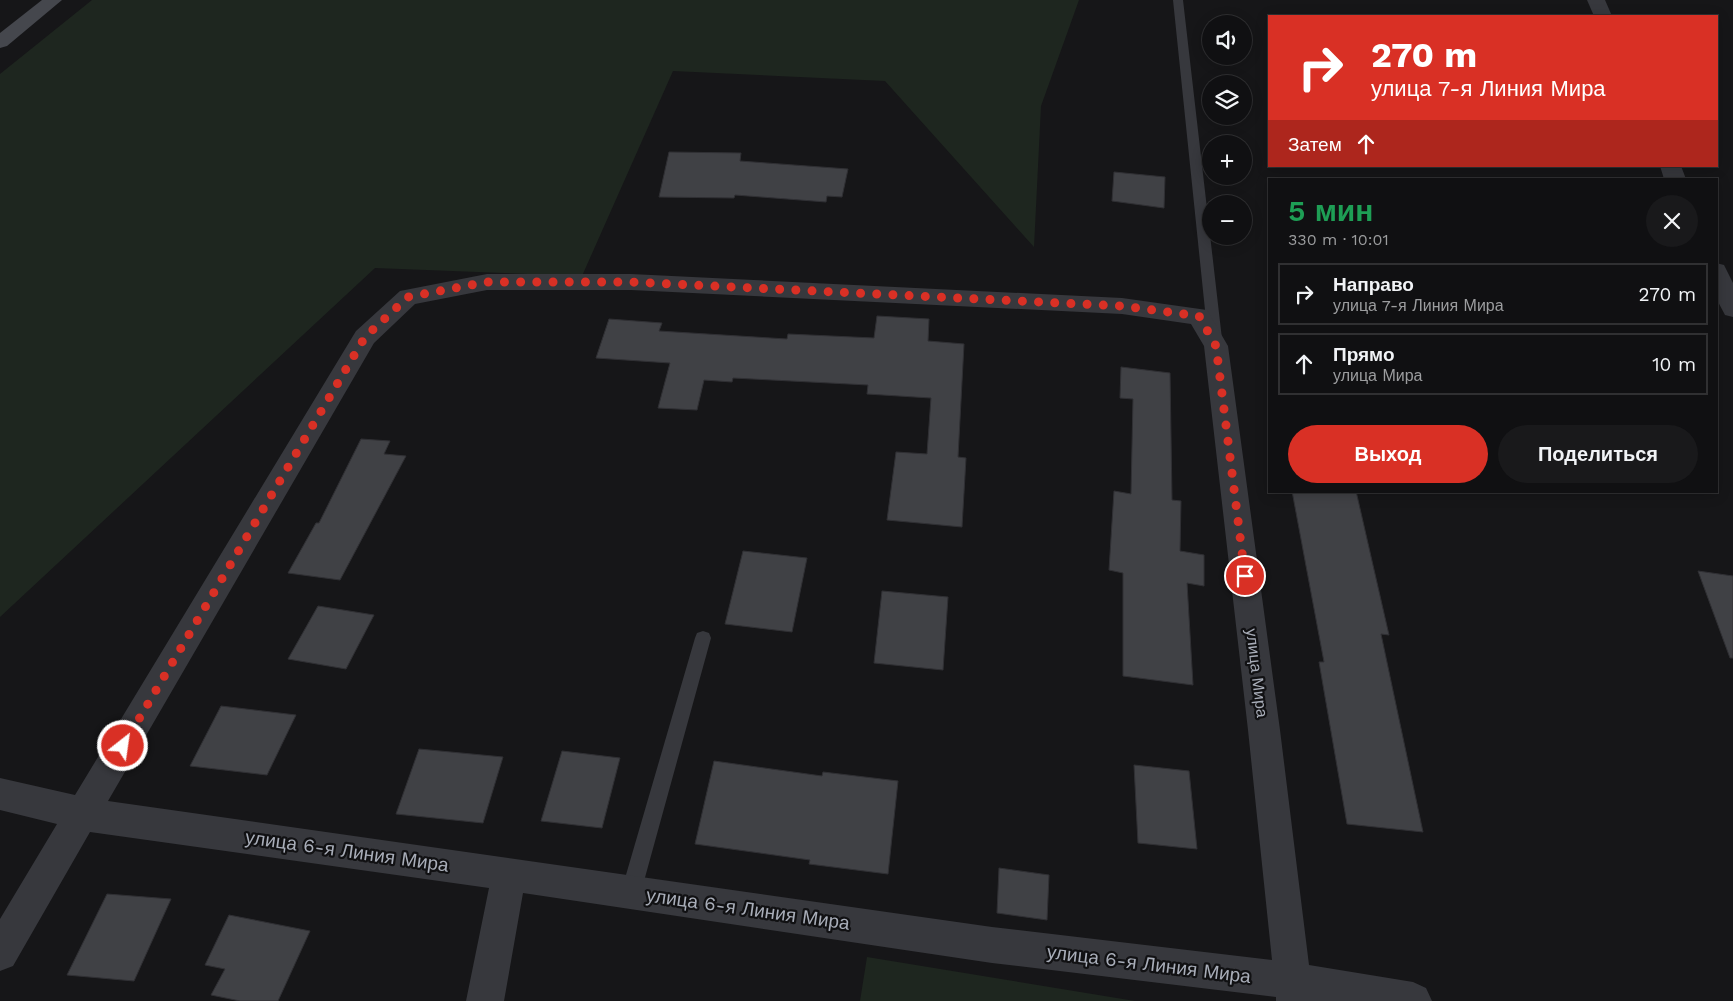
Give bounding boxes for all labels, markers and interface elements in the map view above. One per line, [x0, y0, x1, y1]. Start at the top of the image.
map controls [1202, 15, 1252, 245]
button: sound [1202, 15, 1252, 65]
text: 270 m [1371, 34, 1477, 76]
icon: right [1288, 35, 1353, 100]
button: layers [1202, 75, 1252, 125]
text: улица 7-я Линия Мира [1371, 76, 1606, 101]
icon: ahead [1352, 130, 1380, 158]
text: Затем [1288, 133, 1342, 156]
button: + [1202, 135, 1252, 185]
text: 5 мин [1288, 193, 1373, 228]
button: − [1202, 195, 1252, 245]
button: close [1646, 195, 1698, 247]
text: 330 m · 10:01 [1288, 230, 1389, 249]
text: Направо [1333, 273, 1414, 296]
icon: right [1290, 280, 1318, 308]
text: 270 m [1639, 283, 1696, 306]
text: улица 7-я Линия Мира [1333, 296, 1504, 315]
text: Прямо [1333, 343, 1395, 366]
icon: ahead [1290, 350, 1318, 378]
text: 10 m [1652, 353, 1696, 376]
text: улица Мира [1333, 366, 1423, 385]
button: Выход [1288, 425, 1488, 483]
button: Поделиться [1498, 425, 1698, 483]
pin [1224, 555, 1266, 597]
icon: arrive [1231, 562, 1259, 590]
street label: улица Мира [1242, 627, 1272, 719]
position arrow [96, 719, 148, 771]
street label: улица 6-я Линия Мира [244, 825, 451, 877]
street label: улица 6-я Линия Мира [645, 883, 852, 935]
street label: улица 6-я Линия Мира [1046, 940, 1253, 988]

